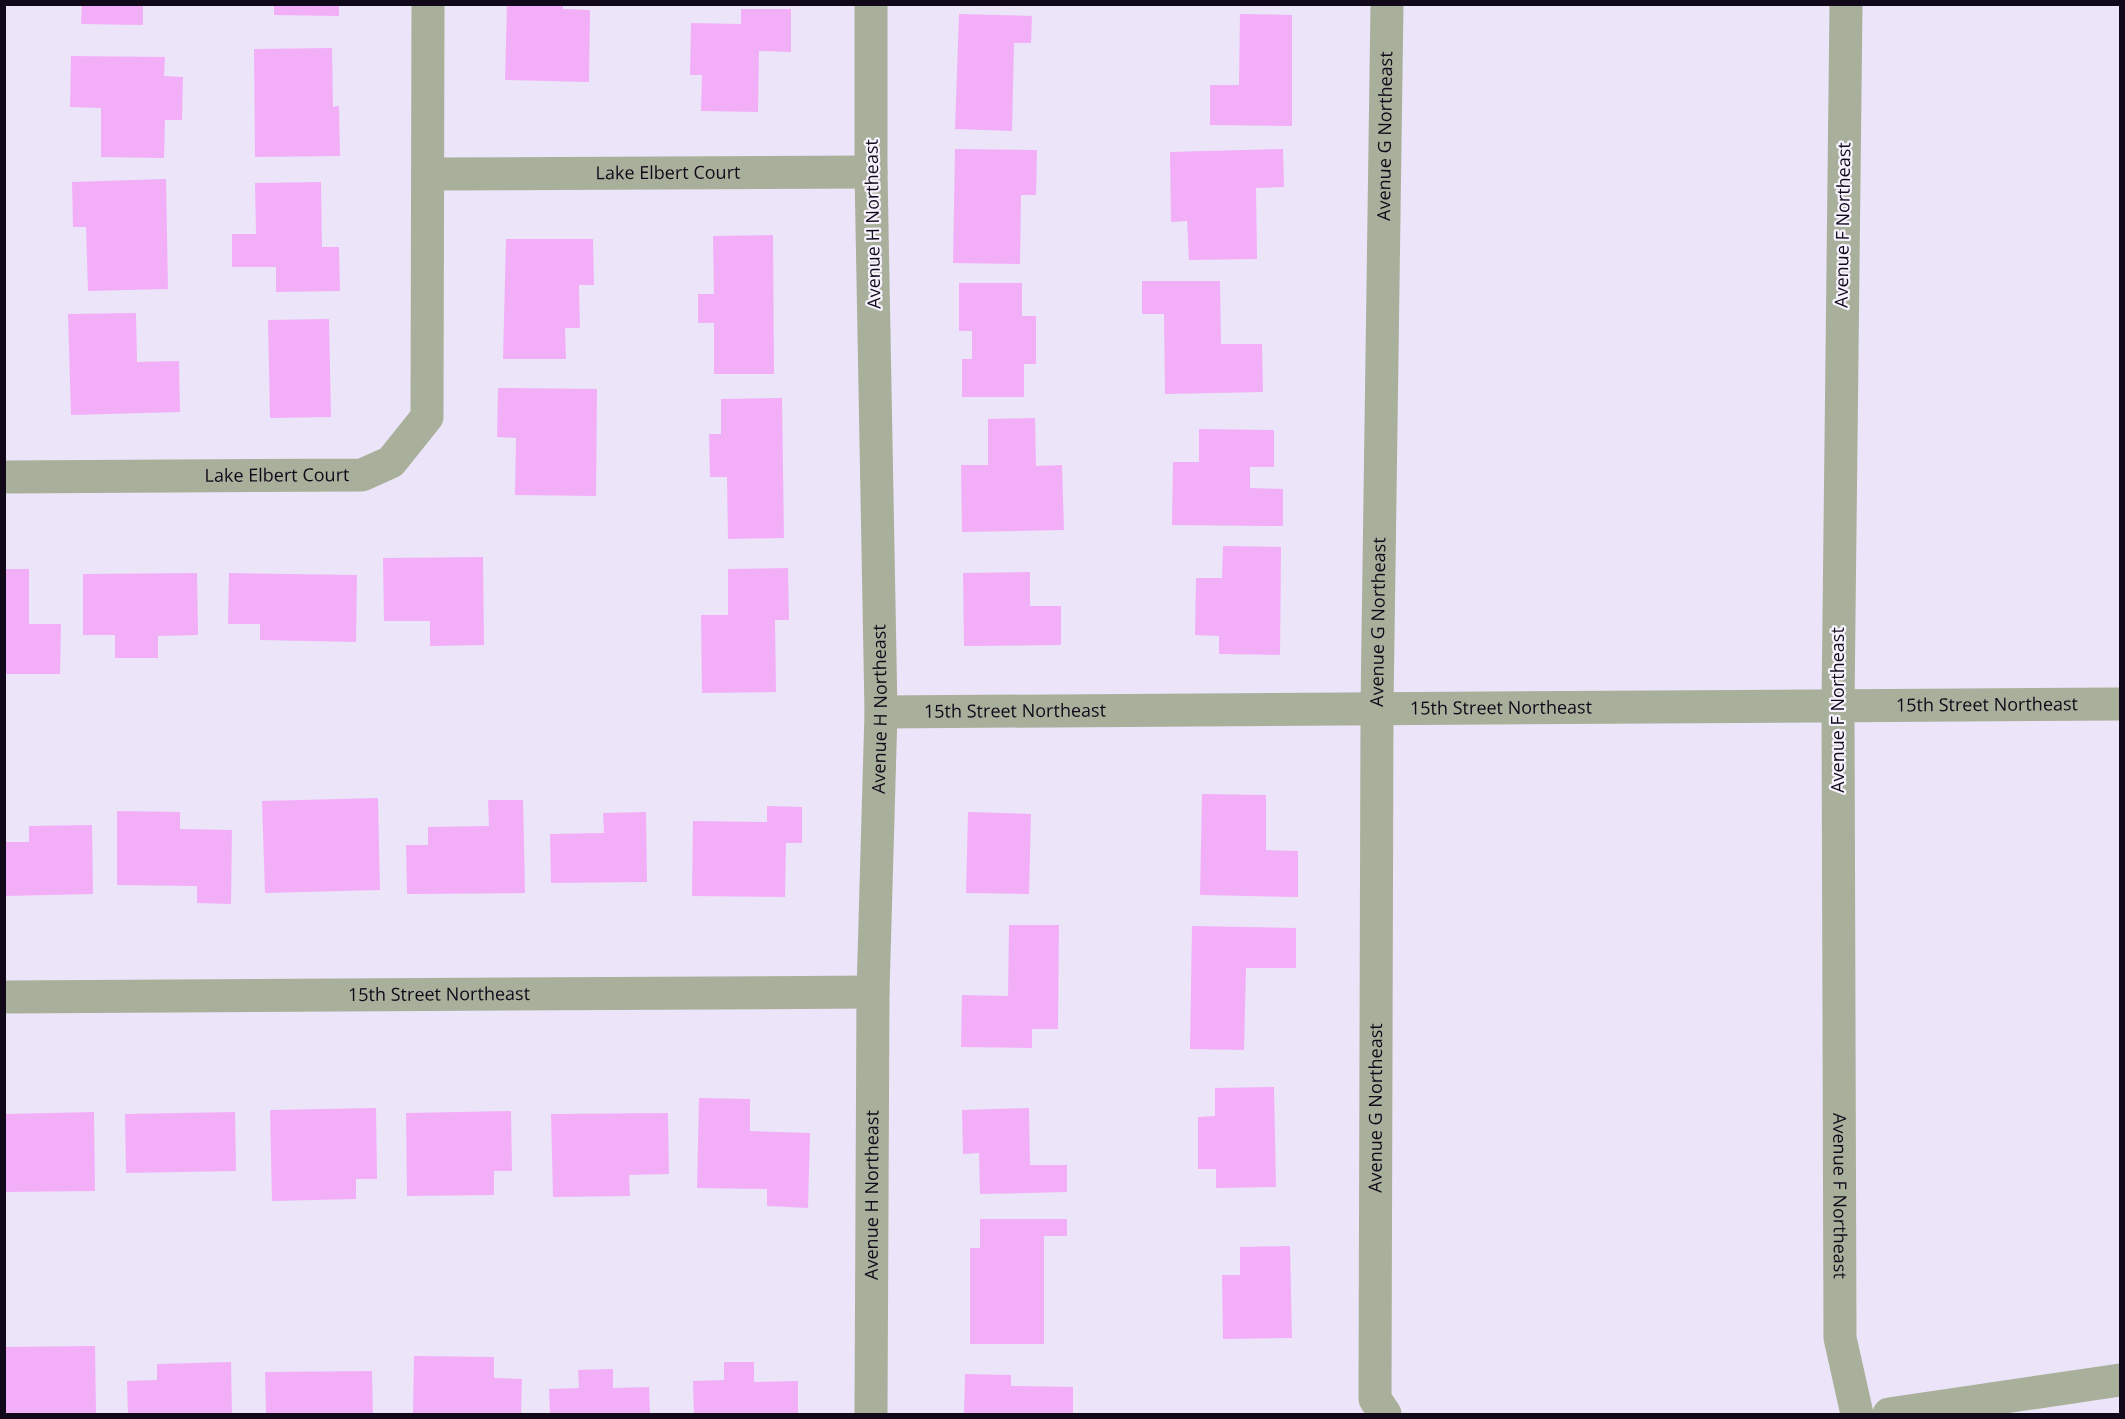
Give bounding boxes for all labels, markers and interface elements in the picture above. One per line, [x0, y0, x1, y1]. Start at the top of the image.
street label: Avenue G Northeast [1371, 51, 1397, 221]
street label: Avenue H Northeast [859, 139, 885, 309]
street label: Avenue F Northeast [1829, 142, 1855, 308]
street label: Lake Elbert Court [596, 160, 740, 184]
street label: Lake Elbert Court [205, 462, 349, 487]
street label: Avenue G Northeast [1364, 537, 1390, 707]
street label: Avenue H Northeast [866, 624, 892, 794]
street label: Avenue F Northeast [1825, 627, 1849, 793]
street label: 15th Street Northeast [1896, 691, 2078, 716]
street label: 15th Street Northeast [1410, 694, 1592, 720]
street label: 15th Street Northeast [924, 698, 1106, 723]
street label: 15th Street Northeast [348, 981, 530, 1006]
street label: Avenue G Northeast [1363, 1023, 1387, 1193]
street label: Avenue H Northeast [859, 1110, 883, 1280]
street label: Avenue F Northeast [1828, 1113, 1853, 1279]

